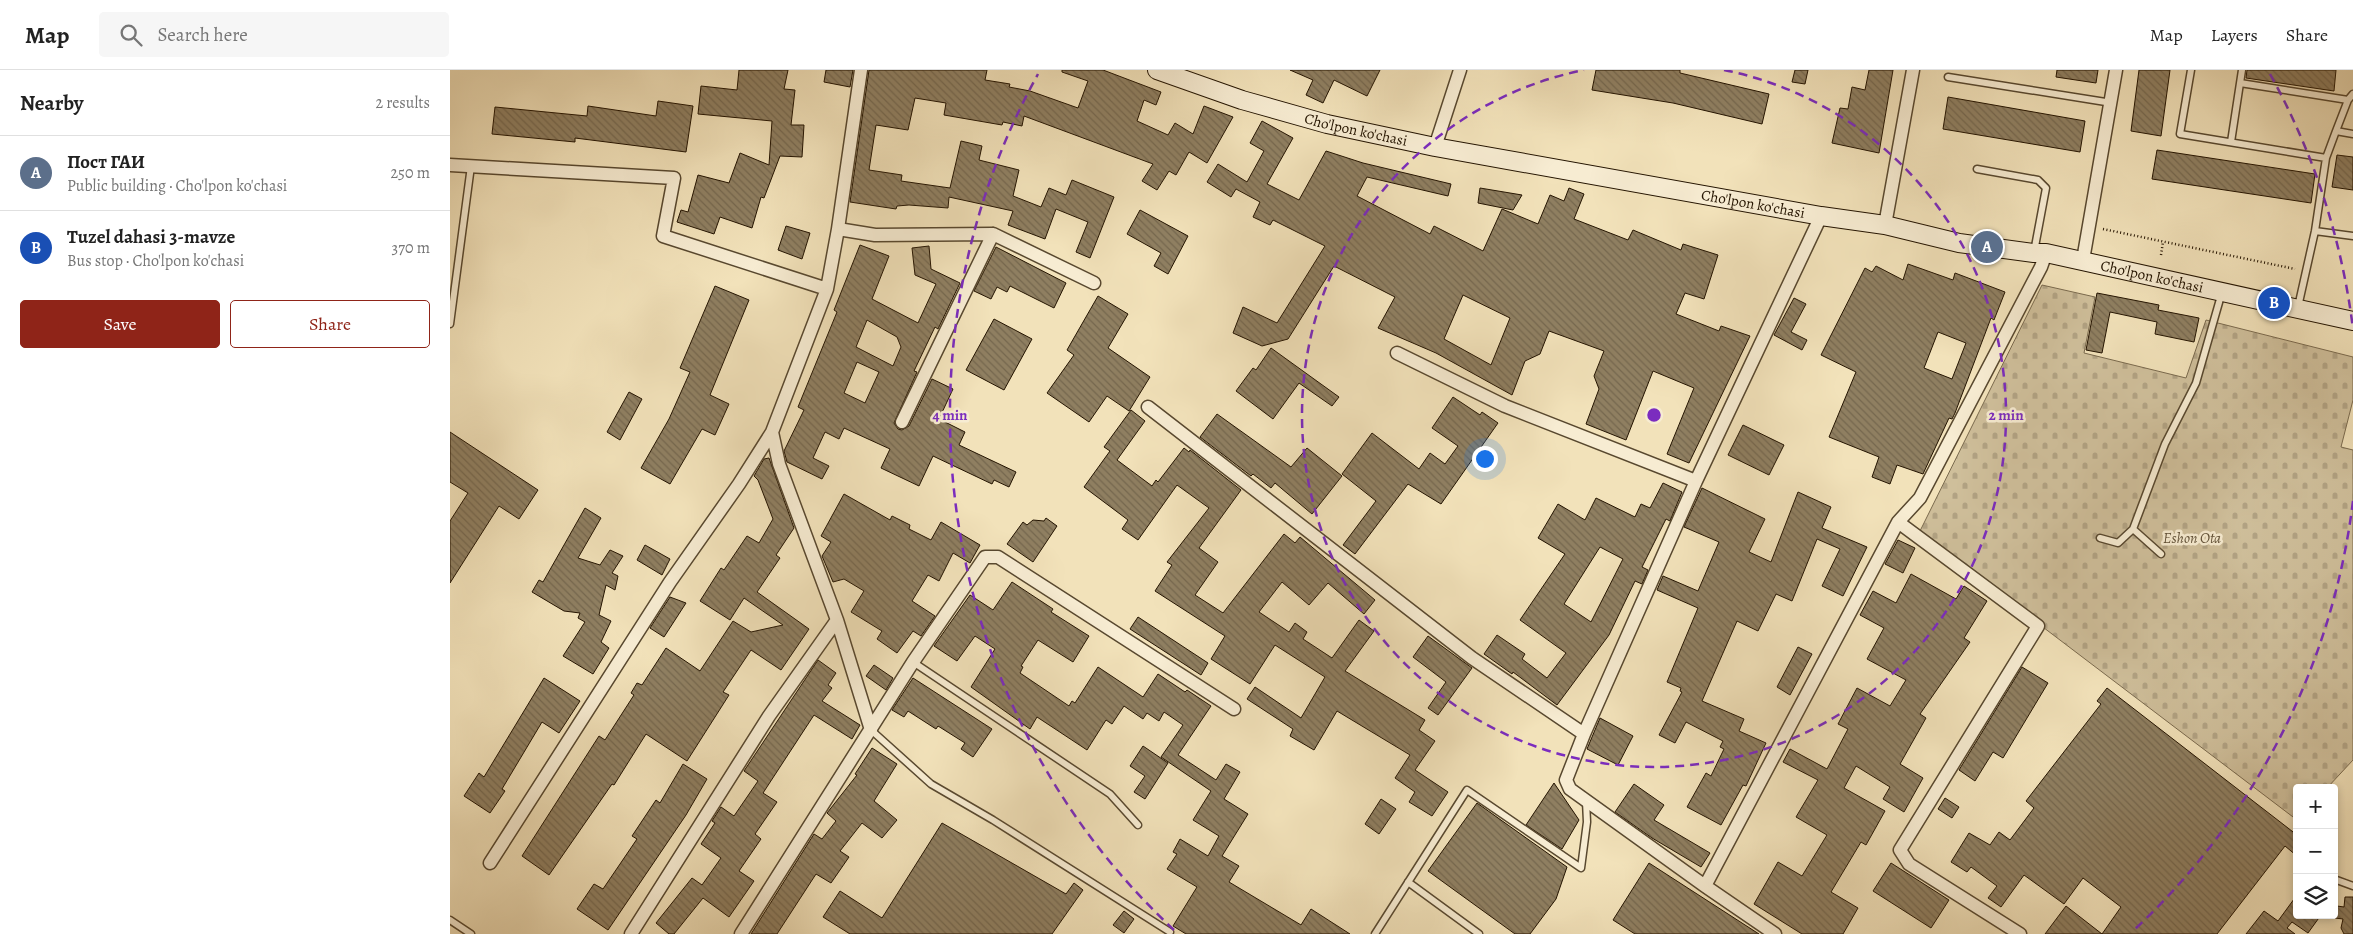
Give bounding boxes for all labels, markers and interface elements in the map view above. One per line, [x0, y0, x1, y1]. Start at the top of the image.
search box [99, 12, 449, 57]
text: Map [25, 19, 69, 51]
icon: search [117, 21, 145, 49]
text: Search here [157, 22, 248, 48]
text: Map [2150, 23, 2183, 47]
text: Layers [2211, 23, 2258, 47]
text: Share [2286, 23, 2328, 47]
text: Nearby [20, 89, 83, 117]
text: 2 results [375, 92, 430, 114]
street label: Cho'lpon ko'chasi [1302, 108, 1409, 151]
text: Пост ГАИ [67, 149, 145, 175]
text: A [31, 162, 41, 184]
text: 250 m [391, 162, 430, 184]
text: Public building · Cho'lpon ko'chasi [67, 175, 287, 197]
street label: Cho'lpon ko'chasi [1700, 185, 1806, 223]
text: Tuzel dahasi 3-mavze [67, 224, 235, 250]
pin: A [1971, 228, 2003, 266]
text: B [31, 237, 41, 259]
text: 370 m [392, 237, 430, 259]
text: Bus stop · Cho'lpon ko'chasi [67, 250, 244, 272]
street label: Cho'lpon ko'chasi [2099, 255, 2205, 298]
pin: B [2258, 284, 2290, 322]
button: Save [20, 300, 220, 348]
button: Share [230, 300, 430, 348]
text: 4 min [932, 405, 968, 425]
text: 2 min [1988, 405, 2024, 425]
centre of rings [1645, 406, 1663, 424]
your location [1472, 446, 1498, 472]
park label: Eshon Ota [2163, 528, 2221, 548]
map controls [2293, 784, 2338, 919]
button: + [2293, 784, 2338, 829]
button: − [2293, 829, 2338, 874]
button: layers [2293, 874, 2338, 919]

